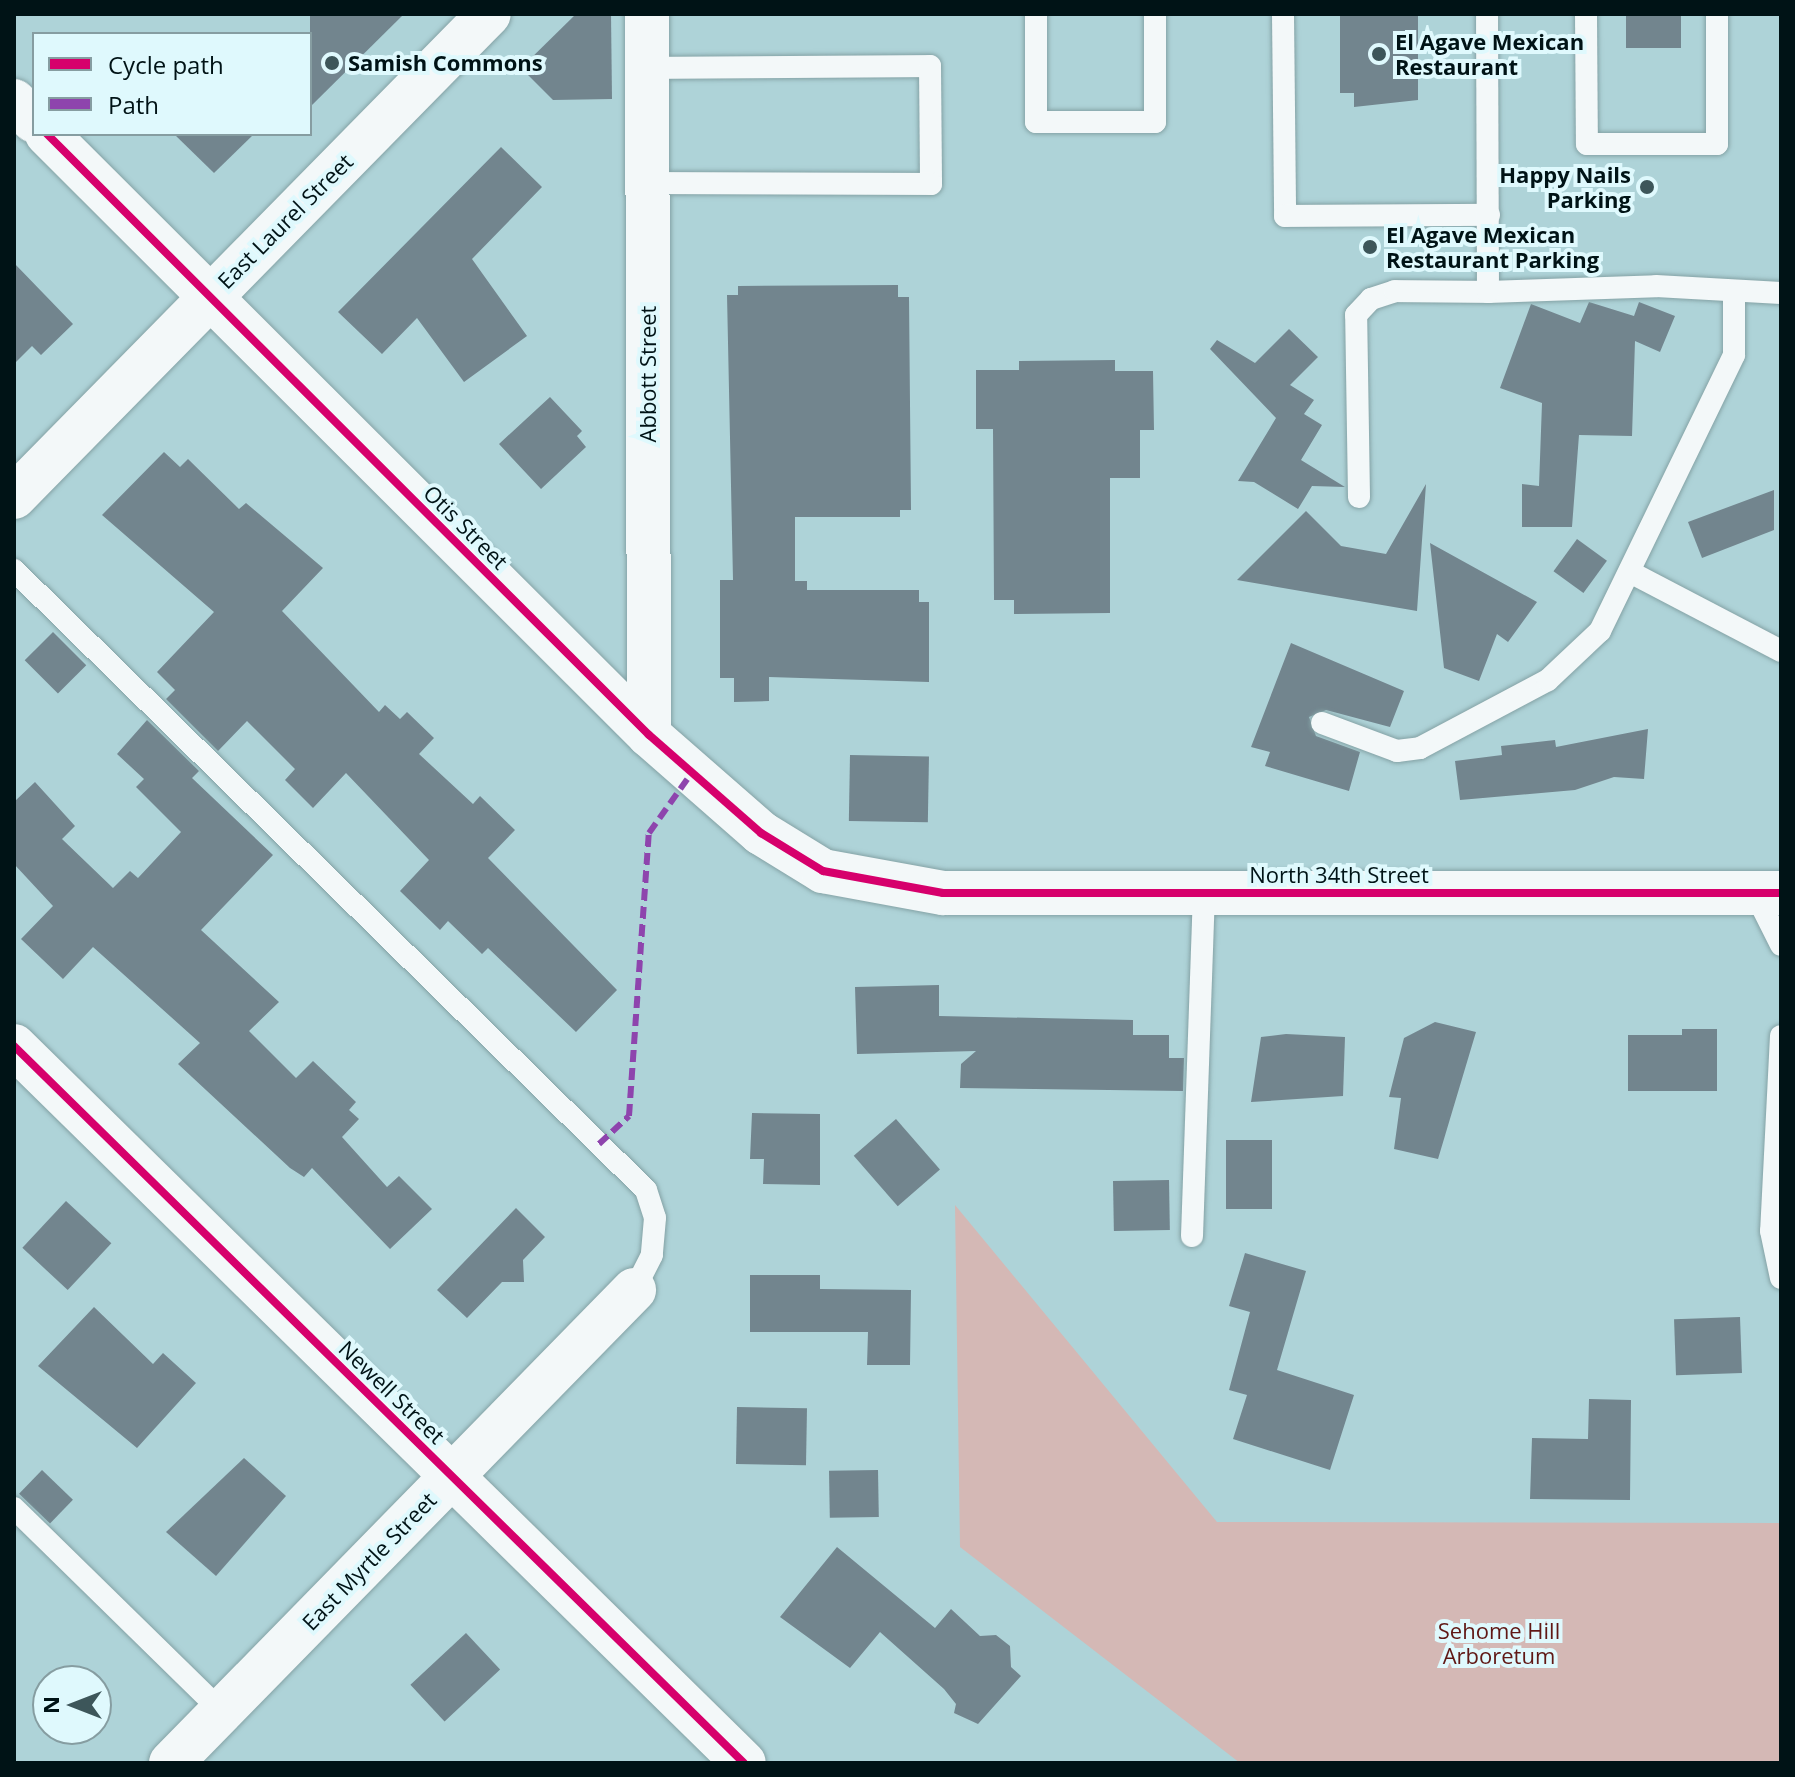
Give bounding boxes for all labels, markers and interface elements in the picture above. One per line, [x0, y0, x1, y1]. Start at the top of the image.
place label: El Agave Mexican Restaurant [1395, 28, 1584, 80]
legend [32, 32, 312, 136]
marker: El Agave Mexican Restaurant [1370, 45, 1388, 63]
text: Cycle path [108, 48, 224, 81]
place label: Samish Commons [348, 50, 543, 76]
marker: Samish Commons [323, 54, 341, 72]
text: Path [108, 88, 159, 121]
street label: East Laurel Street [212, 148, 358, 294]
place label: Happy Nails Parking [1499, 161, 1631, 212]
marker: Happy Nails Parking [1638, 178, 1656, 196]
place label: El Agave Mexican Restaurant Parking [1386, 221, 1599, 272]
marker: El Agave Mexican Restaurant Parking [1361, 238, 1379, 256]
street label: Abbott Street [635, 306, 661, 442]
street label: Otis Street [418, 479, 514, 575]
street label: North 34th Street [1249, 862, 1429, 888]
street label: Newell Street [334, 1335, 450, 1449]
street label: East Myrtle Street [297, 1487, 441, 1635]
park label: Sehome Hill Arboretum [1438, 1617, 1560, 1668]
north arrow [32, 1665, 112, 1745]
text: N [35, 1696, 65, 1714]

